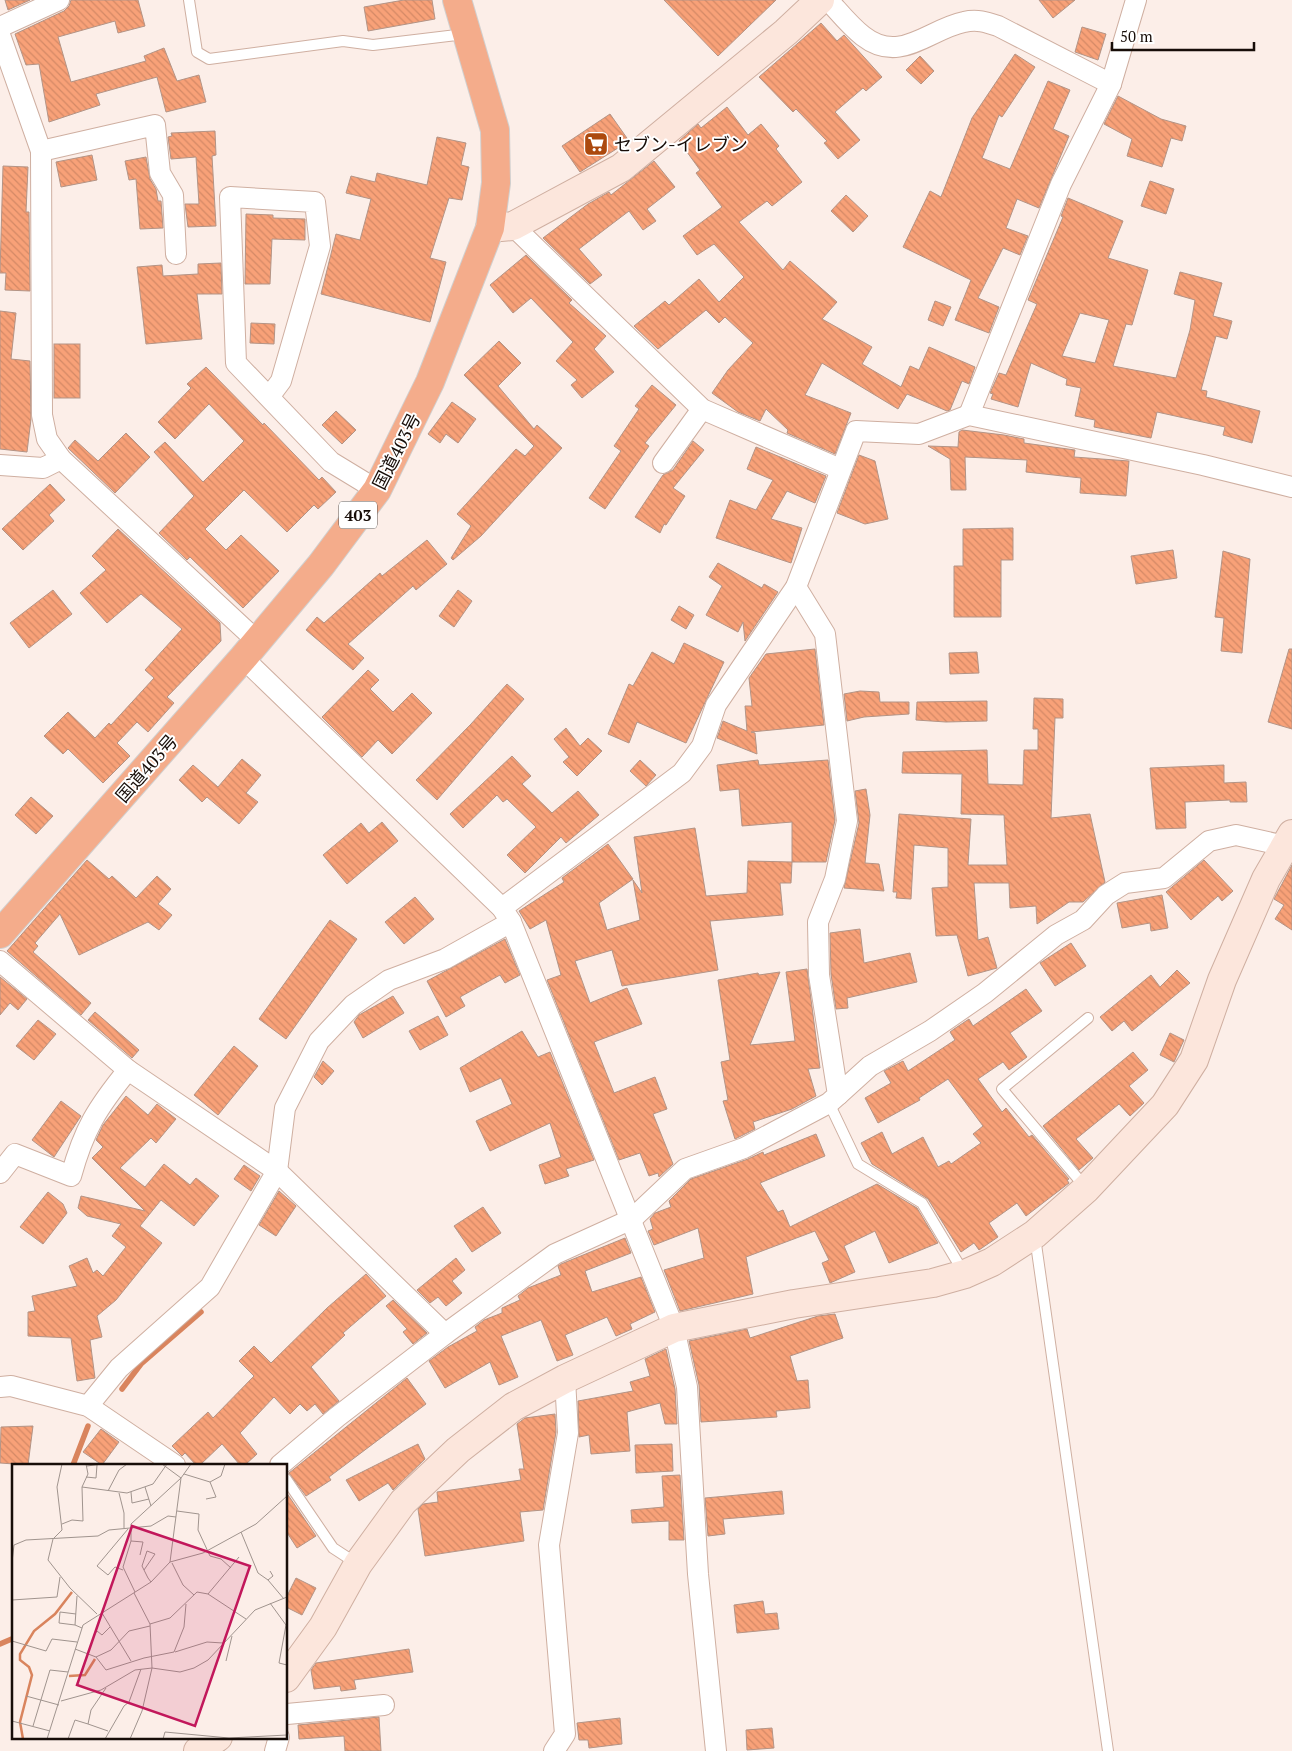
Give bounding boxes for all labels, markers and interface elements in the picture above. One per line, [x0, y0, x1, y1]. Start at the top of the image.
scale bar [1112, 20, 1254, 52]
text: 50 m [1120, 26, 1153, 46]
supermarket icon: セブン-イレブン [583, 131, 609, 157]
place label: セブン-イレブン [614, 132, 748, 156]
street label: 国道403号 [367, 409, 425, 493]
road number: 403 [339, 502, 377, 528]
street label: 国道403号 [110, 729, 182, 807]
inset map [12, 1464, 288, 1738]

